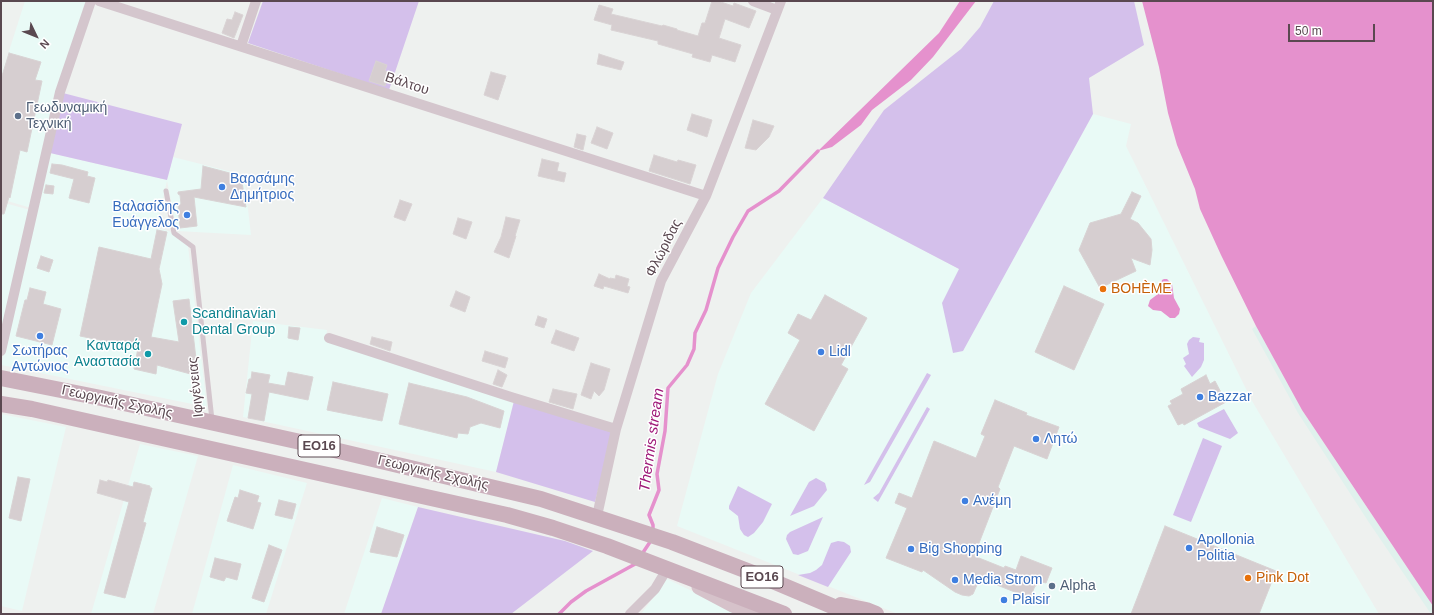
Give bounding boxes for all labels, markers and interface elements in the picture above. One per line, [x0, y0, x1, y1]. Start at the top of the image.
north arrow [16, 16, 56, 56]
scale bar [1290, 16, 1377, 42]
text: 50 m [1295, 24, 1322, 38]
text: N [38, 37, 52, 51]
street label: Βάλτου [383, 69, 431, 99]
place label: Γεωδυναμική Τεχνική [26, 100, 107, 132]
marker: Γεωδυναμική Τεχνική [13, 111, 23, 121]
place label: Βαρσάμης Δημήτριος [230, 171, 295, 204]
marker: Βαρσάμης Δημήτριος [217, 182, 227, 192]
place label: Βαλασίδης Ευάγγελος [112, 199, 179, 232]
marker: Βαλασίδης Ευάγγελος [182, 210, 192, 220]
street label: Φλώριδας [642, 216, 686, 280]
place label: BOHÈME [1111, 281, 1172, 297]
marker: BOHÈME [1098, 284, 1108, 294]
place label: Scandinavian Dental Group [192, 306, 276, 338]
marker: Scandinavian Dental Group [179, 317, 189, 327]
marker: Σωτήρας Αντώνιος [35, 331, 45, 341]
place label: Κανταρά Αναστασία [74, 338, 140, 370]
place label: Σωτήρας Αντώνιος [12, 343, 68, 376]
place label: Lidl [829, 344, 851, 360]
marker: Lidl [816, 347, 826, 357]
marker: Κανταρά Αναστασία [143, 349, 153, 359]
street label: Ιφιγένειας [184, 356, 208, 418]
street label: Γεωργικής Σχολής [60, 382, 174, 422]
water label: Thermis stream [636, 387, 668, 493]
place label: Bazzar [1208, 389, 1252, 405]
marker: Bazzar [1195, 392, 1205, 402]
place label: Λητώ [1044, 431, 1077, 447]
marker: Λητώ [1031, 434, 1041, 444]
road number: ΕΟ16 [298, 435, 340, 457]
street label: Γεωργικής Σχολής [376, 452, 490, 494]
place label: Ανέμη [973, 493, 1011, 509]
marker: Ανέμη [960, 496, 970, 506]
place label: Apollonia Politia [1197, 532, 1255, 564]
place label: Big Shopping [919, 541, 1002, 557]
marker: Apollonia Politia [1184, 543, 1194, 553]
marker: Big Shopping [906, 544, 916, 554]
road number: ΕΟ16 [741, 566, 783, 588]
place label: Pink Dot [1256, 570, 1309, 586]
place label: Media Strom [963, 572, 1042, 588]
marker: Pink Dot [1243, 573, 1253, 583]
marker: Media Strom [950, 575, 960, 585]
place label: Alpha [1060, 578, 1096, 594]
marker: Alpha [1047, 581, 1057, 591]
place label: Plaisir [1012, 592, 1050, 608]
marker: Plaisir [999, 595, 1009, 605]

